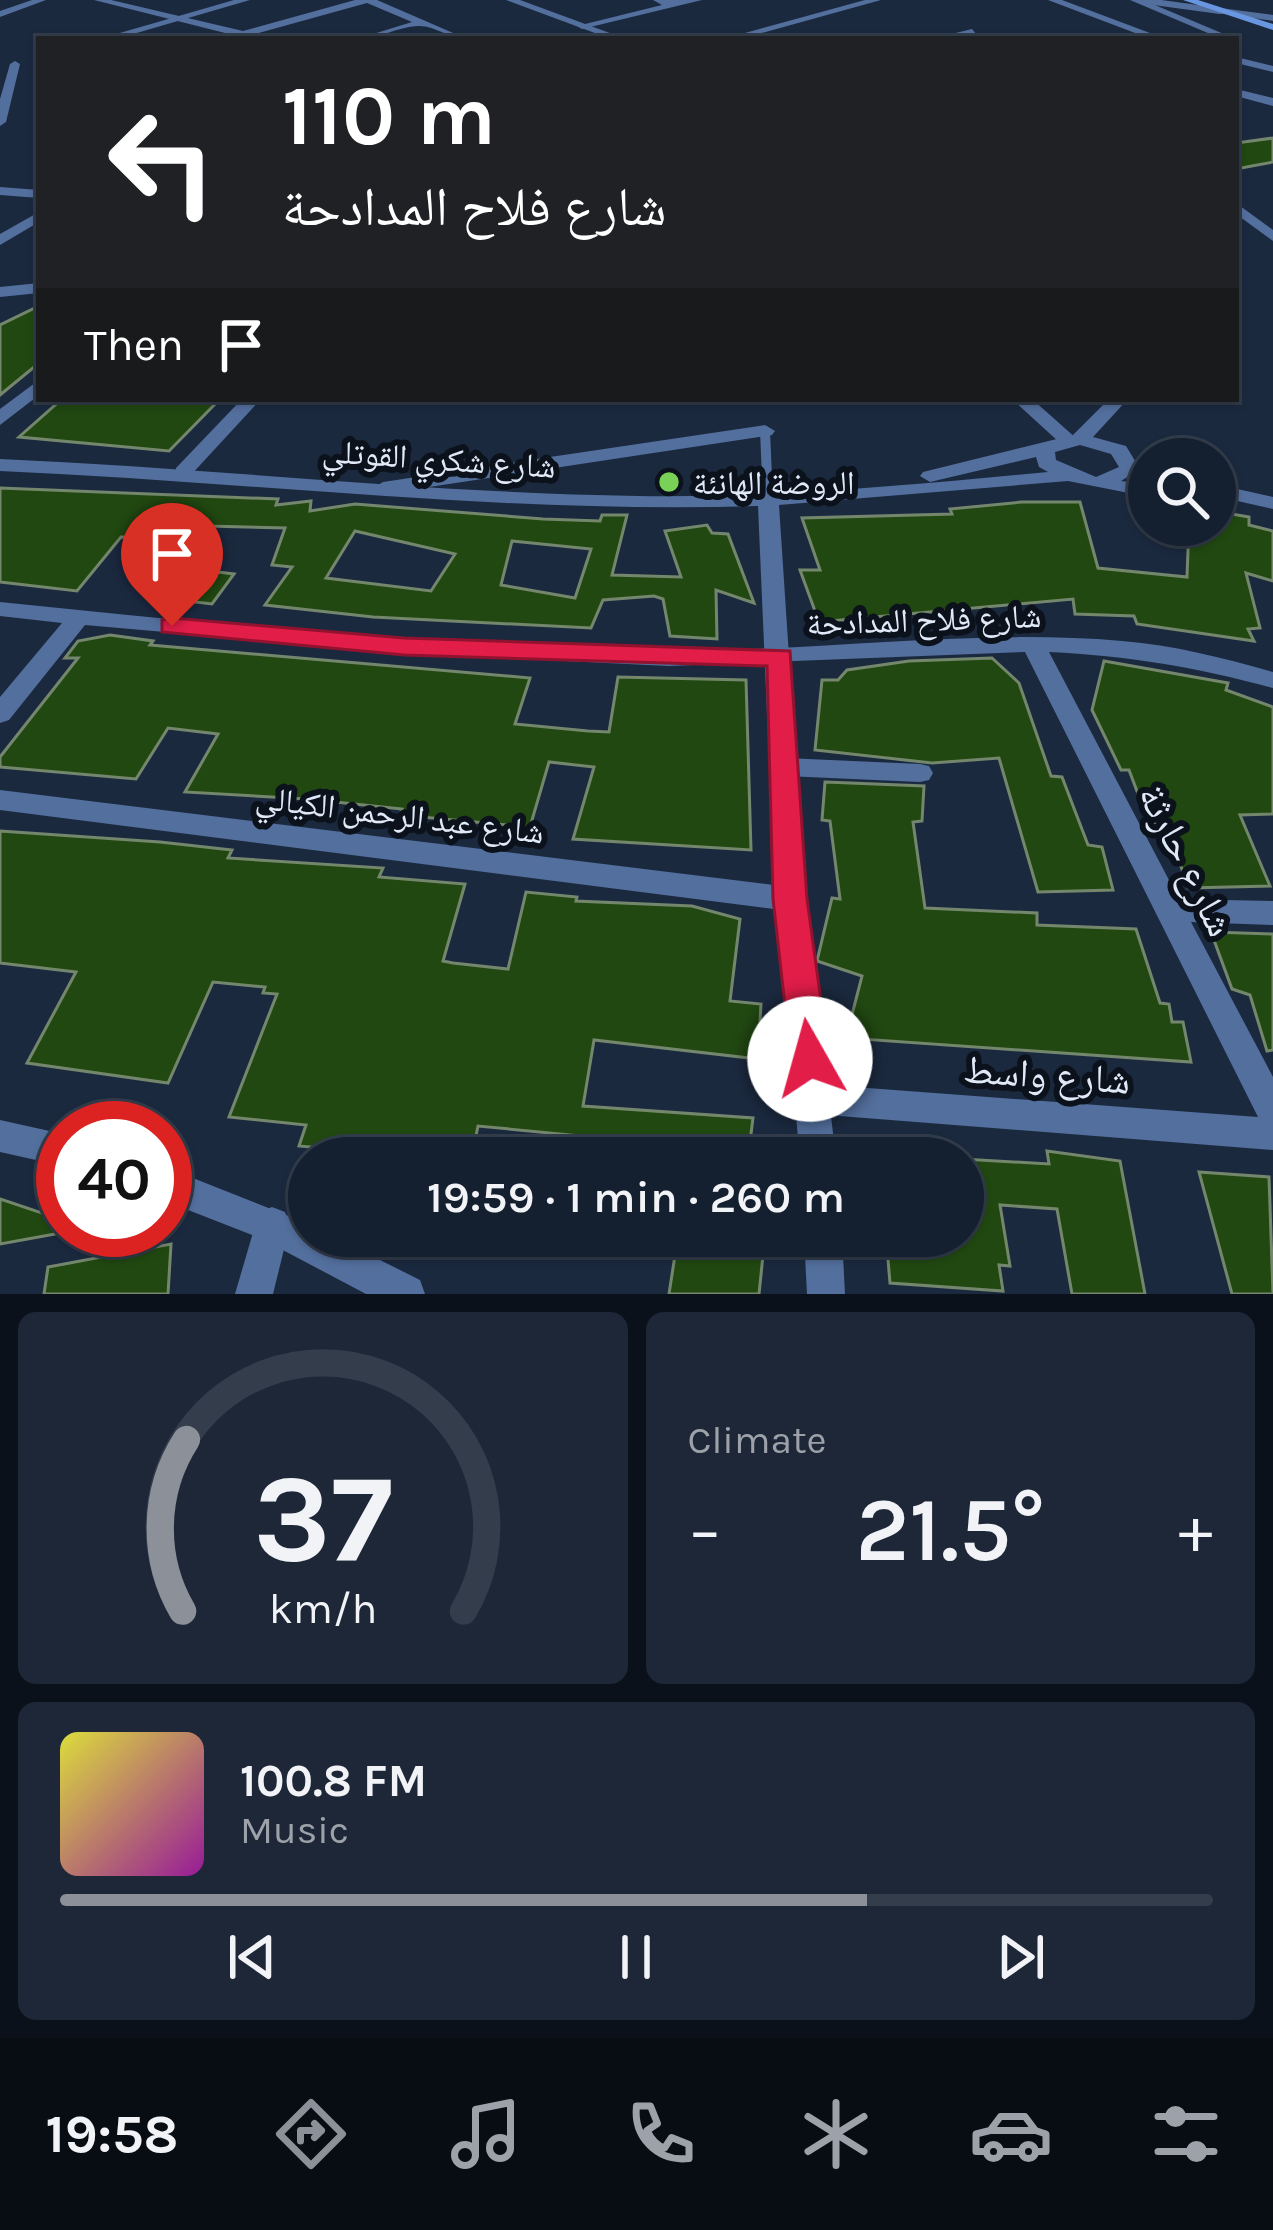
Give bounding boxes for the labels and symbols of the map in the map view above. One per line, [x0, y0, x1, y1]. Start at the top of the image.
street label: شارع شكري القوتلي [320, 432, 557, 492]
place label: الروضة الهانئة [693, 464, 855, 502]
marker: الروضة الهانئة [656, 469, 682, 495]
pin [121, 503, 223, 626]
street label: شارع فلاح المدادحة [806, 597, 1042, 644]
street label: شارع حارثة [1127, 777, 1244, 944]
street label: شارع عبد الرحمن الكيالي [253, 778, 546, 858]
position arrow [747, 996, 873, 1122]
street label: شارع واسط [962, 1046, 1132, 1105]
speed limit sign: 40 [36, 1101, 192, 1257]

